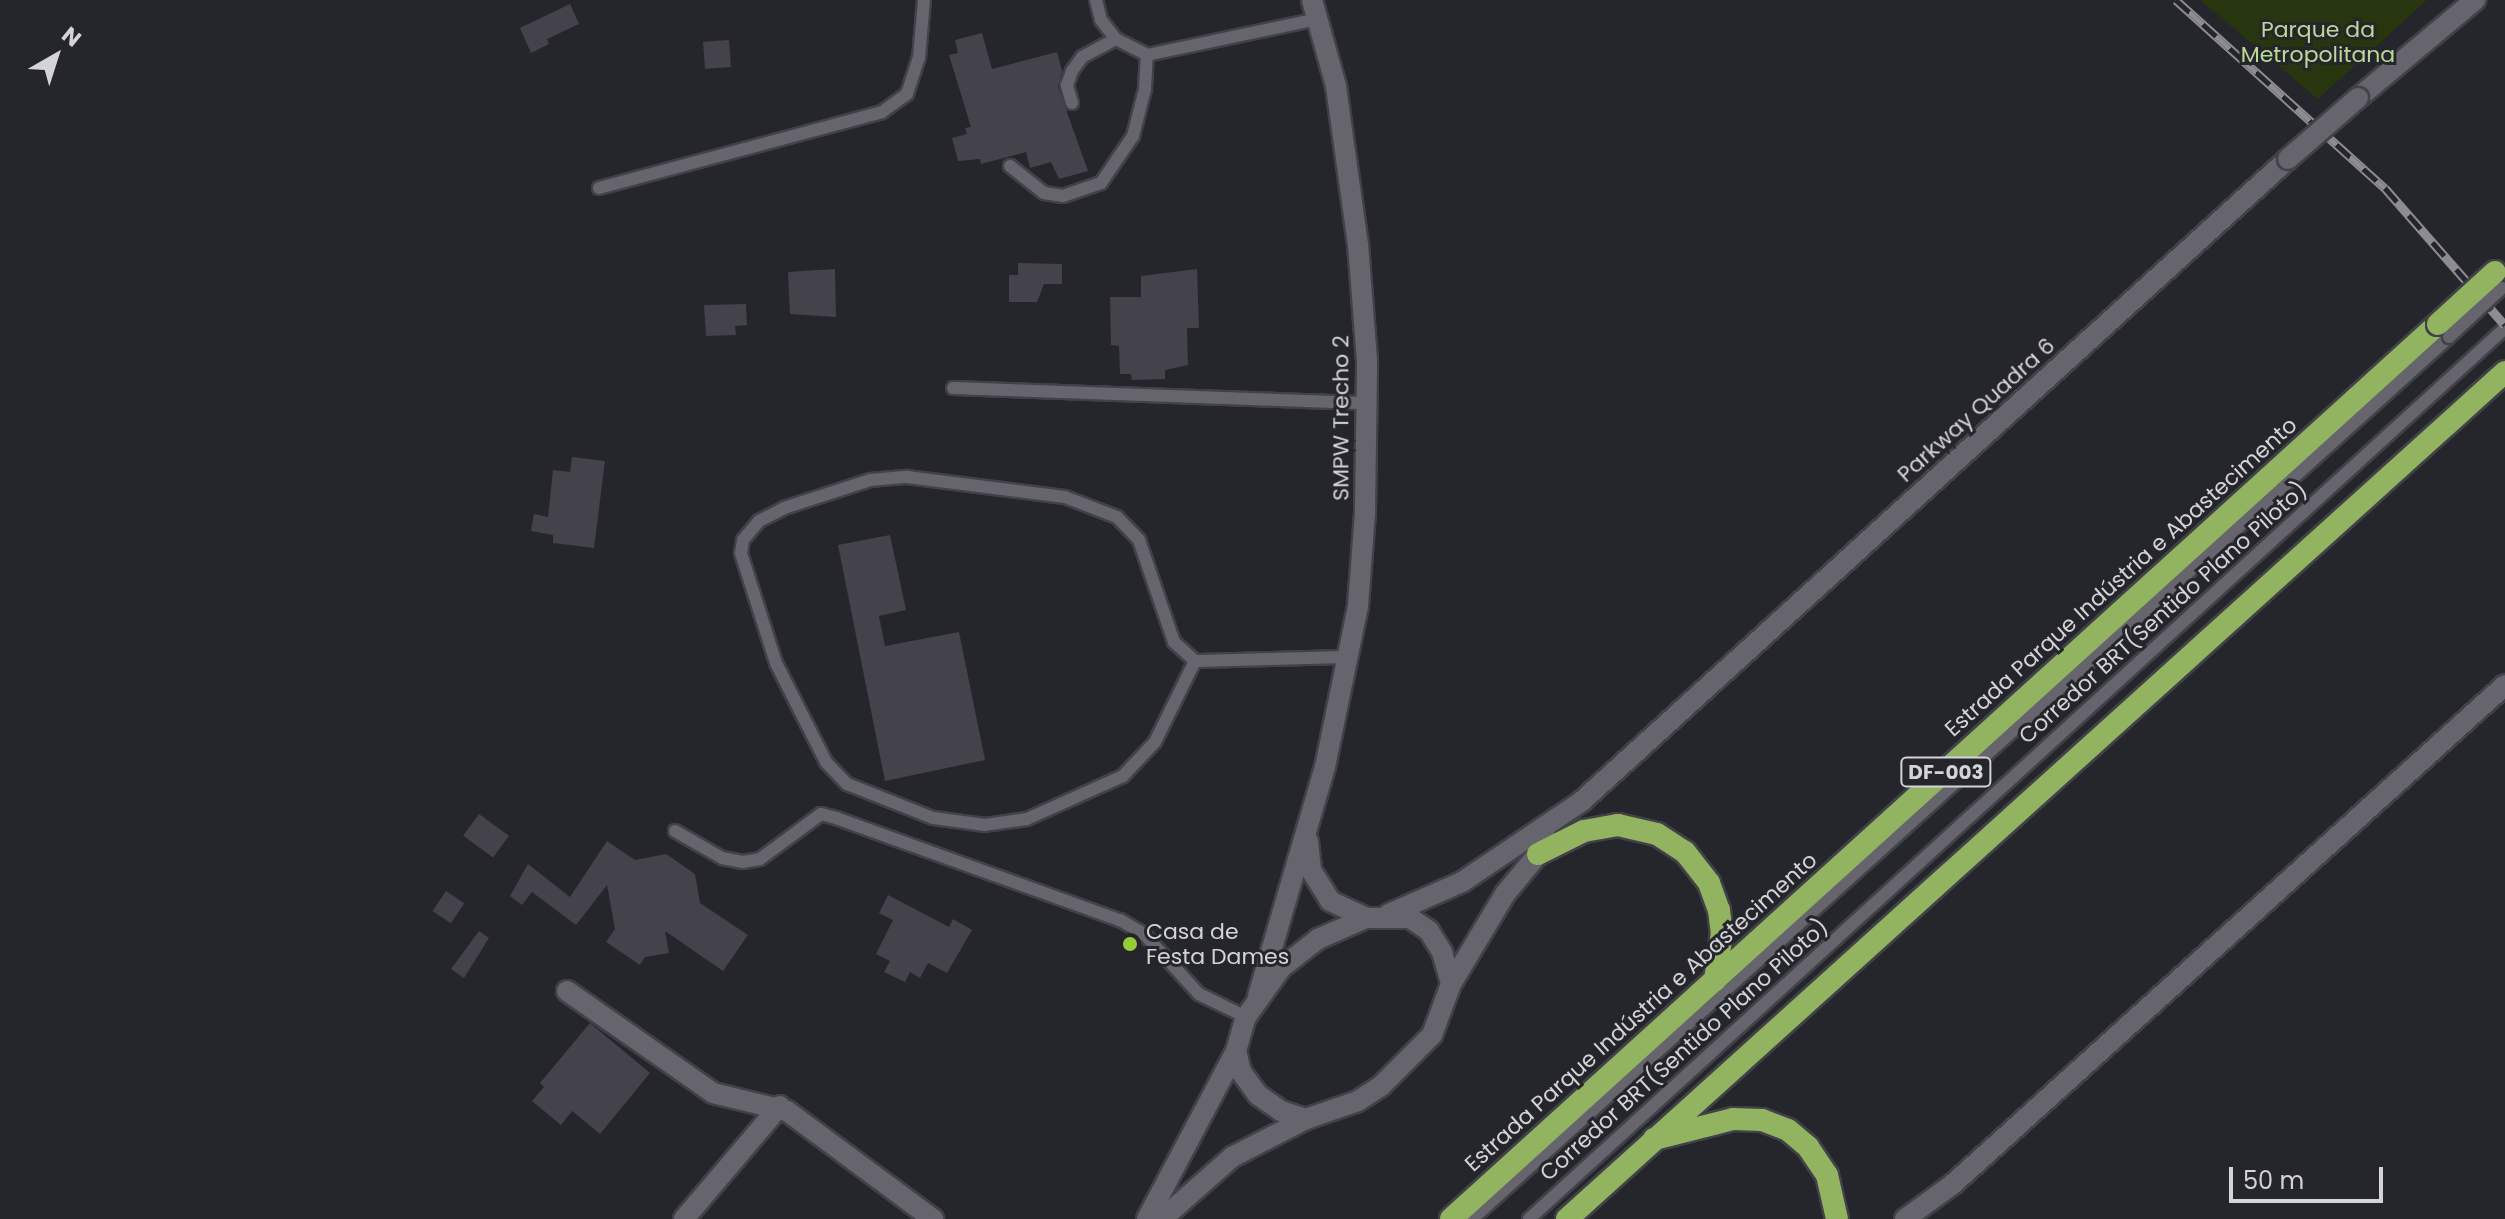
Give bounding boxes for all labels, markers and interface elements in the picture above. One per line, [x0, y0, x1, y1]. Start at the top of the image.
north arrow [16, 16, 96, 96]
park label: Parque da Metropolitana [2241, 16, 2395, 68]
text: N [55, 20, 88, 54]
street label: Parkway Quadra 6 [1892, 332, 2060, 488]
street label: SMPW Trecho 2 [1328, 335, 1354, 501]
street label: Estrada Parque Indústria e Abastecimento [1940, 412, 2302, 742]
street label: Corredor BRT(Sentido Plano Piloto) [2014, 477, 2312, 749]
road number: DF-003 [1900, 756, 1992, 788]
street label: Estrada Parque Indústria e Abastecimento [1460, 847, 1822, 1177]
street label: Corredor BRT(Sentido Plano Piloto) [1535, 914, 1833, 1186]
place label: Casa de Festa Dames [1146, 918, 1289, 970]
marker: Casa de Festa Dames [1121, 935, 1139, 953]
scale bar [2233, 1151, 2387, 1201]
text: 50 m [2243, 1164, 2304, 1197]

